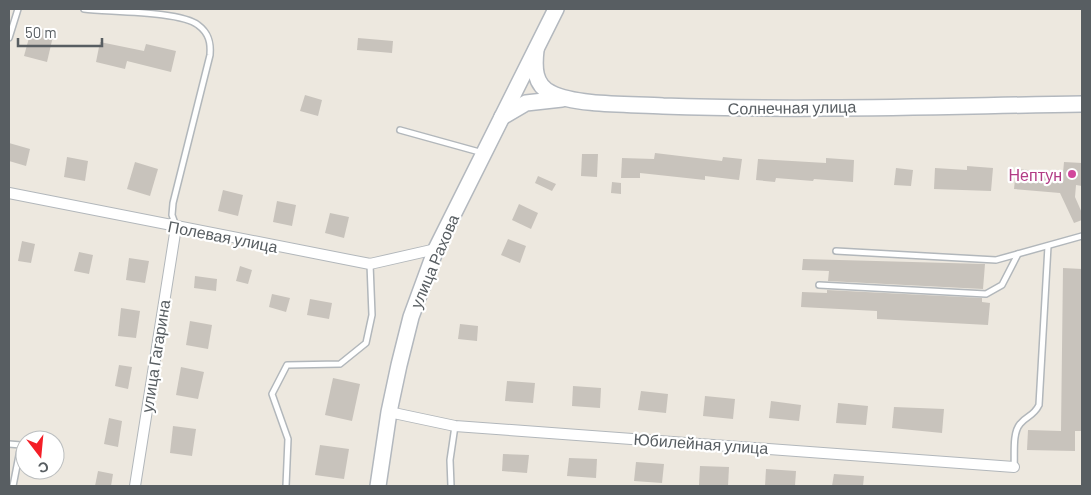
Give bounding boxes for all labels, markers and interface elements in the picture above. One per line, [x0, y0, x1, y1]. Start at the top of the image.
scale bar [18, 15, 101, 47]
text: 50 m [25, 23, 57, 41]
street label: Солнечная улица [728, 96, 857, 118]
place label: Нептун [1009, 165, 1062, 184]
marker: Нептун [1066, 168, 1078, 180]
street label: улица Рахова [406, 211, 462, 311]
street label: Полевая улица [167, 216, 280, 256]
street label: улица Гагарина [137, 298, 173, 414]
street label: Юбилейная улица [633, 429, 769, 457]
north arrow [15, 430, 65, 480]
text: С [37, 458, 51, 478]

